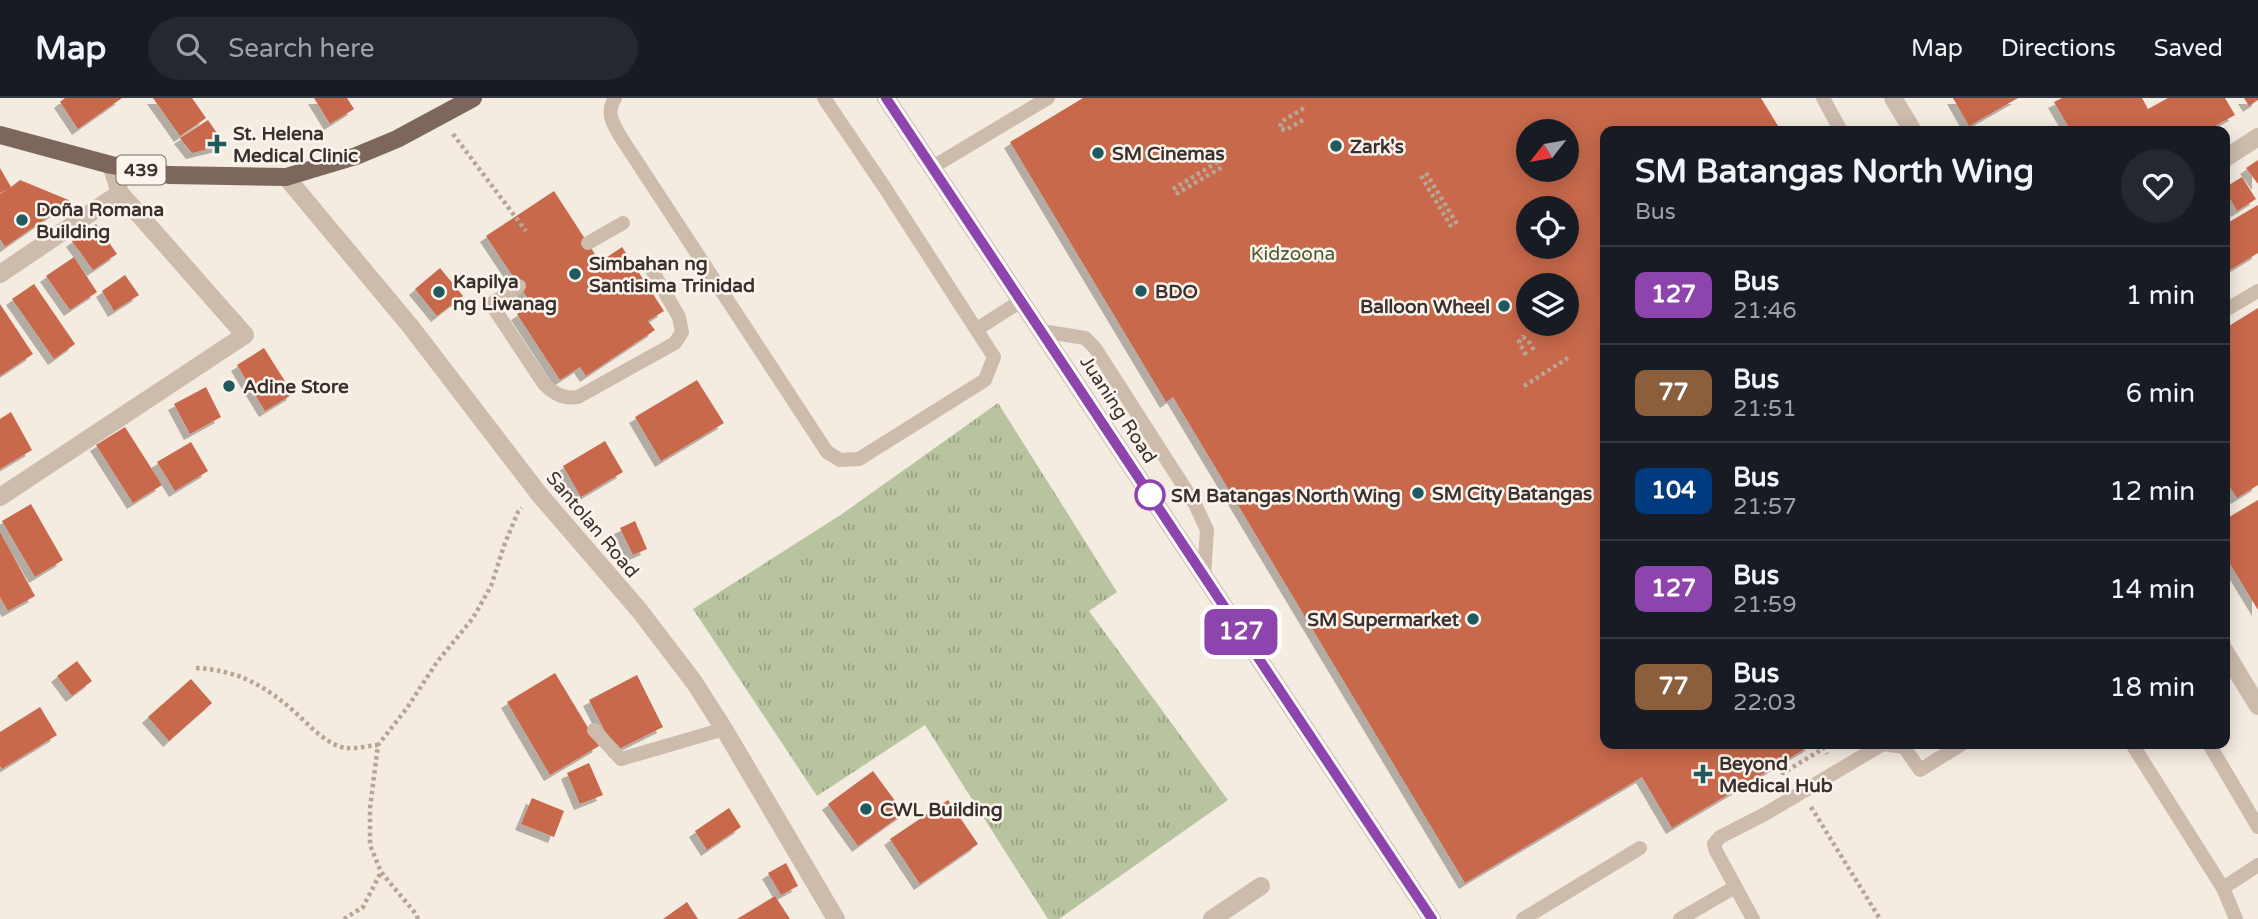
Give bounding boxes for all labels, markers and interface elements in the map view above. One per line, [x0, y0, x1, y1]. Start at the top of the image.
search box [148, 17, 638, 80]
text: Map [35, 29, 106, 68]
icon: search [172, 29, 210, 67]
text: Search here [228, 33, 374, 64]
text: Map [1911, 34, 1963, 63]
text: Directions [2001, 34, 2116, 63]
text: Saved [2154, 34, 2223, 63]
north arrow [1516, 119, 1578, 182]
map controls [1516, 119, 1579, 336]
place label: St. Helena Medical Clinic [233, 123, 358, 167]
marker: St. Helena Medical Clinic [207, 134, 227, 154]
place label: Zark's [1350, 136, 1404, 158]
marker: Zark's [1328, 138, 1344, 154]
place label: SM Cinemas [1112, 143, 1225, 165]
marker: SM Cinemas [1090, 145, 1106, 161]
button: heart [2121, 149, 2195, 223]
text: SM Batangas North Wing [1635, 152, 2034, 191]
road number: 439 [116, 156, 166, 184]
button: locate [1516, 196, 1579, 259]
text: Bus [1635, 198, 1676, 226]
place label: Doña Romana Building [36, 199, 164, 244]
marker: Doña Romana Building [14, 212, 30, 228]
park label: Kidzoona [1251, 243, 1335, 265]
place label: Simbahan ng Santisima Trinidad [589, 253, 755, 297]
marker: Simbahan ng Santisima Trinidad [567, 266, 583, 282]
text: Bus [1733, 266, 1779, 297]
place label: Kapilya ng Liwanag [453, 271, 557, 316]
button: layers [1516, 273, 1579, 336]
text: 127 [1651, 280, 1696, 309]
text: 1 min [2126, 280, 2195, 311]
place label: BDO [1155, 281, 1198, 303]
marker: BDO [1133, 283, 1149, 299]
marker: Kapilya ng Liwanag [431, 284, 447, 300]
place label: Balloon Wheel [1360, 296, 1490, 318]
text: 21:46 [1733, 297, 1797, 325]
marker: Balloon Wheel [1496, 298, 1512, 314]
street label: Juaning Road [1075, 352, 1161, 467]
text: Bus [1733, 364, 1779, 395]
place label: Adine Store [243, 376, 349, 398]
marker: Adine Store [221, 378, 237, 394]
text: 77 [1658, 378, 1689, 407]
text: 6 min [2126, 378, 2195, 409]
text: 21:51 [1733, 395, 1797, 423]
text: Bus [1733, 462, 1779, 493]
street label: Santolan Road [541, 467, 643, 582]
text: 104 [1651, 476, 1696, 505]
text: 12 min [2109, 476, 2195, 507]
marker: SM Batangas North Wing [1135, 480, 1165, 510]
place label: SM City Batangas [1432, 483, 1592, 506]
place label: SM Batangas North Wing [1171, 485, 1401, 508]
marker: SM City Batangas [1410, 485, 1426, 501]
text: 21:57 [1733, 493, 1797, 521]
text: Bus [1733, 560, 1779, 591]
text: 127 [1651, 574, 1696, 603]
text: 14 min [2109, 574, 2195, 605]
text: 21:59 [1733, 591, 1797, 619]
line badge: 127 [1201, 609, 1281, 655]
place label: SM Supermarket [1307, 609, 1460, 632]
marker: SM Supermarket [1465, 611, 1481, 627]
text: 127 [1218, 617, 1264, 646]
text: Bus [1733, 658, 1779, 689]
text: 77 [1658, 672, 1689, 701]
text: 18 min [2109, 672, 2195, 703]
text: 22:03 [1733, 689, 1797, 717]
place label: Beyond Medical Hub [1719, 753, 1833, 797]
marker: Beyond Medical Hub [1693, 764, 1713, 784]
place label: CWL Building [880, 799, 1003, 822]
marker: CWL Building [858, 801, 874, 817]

